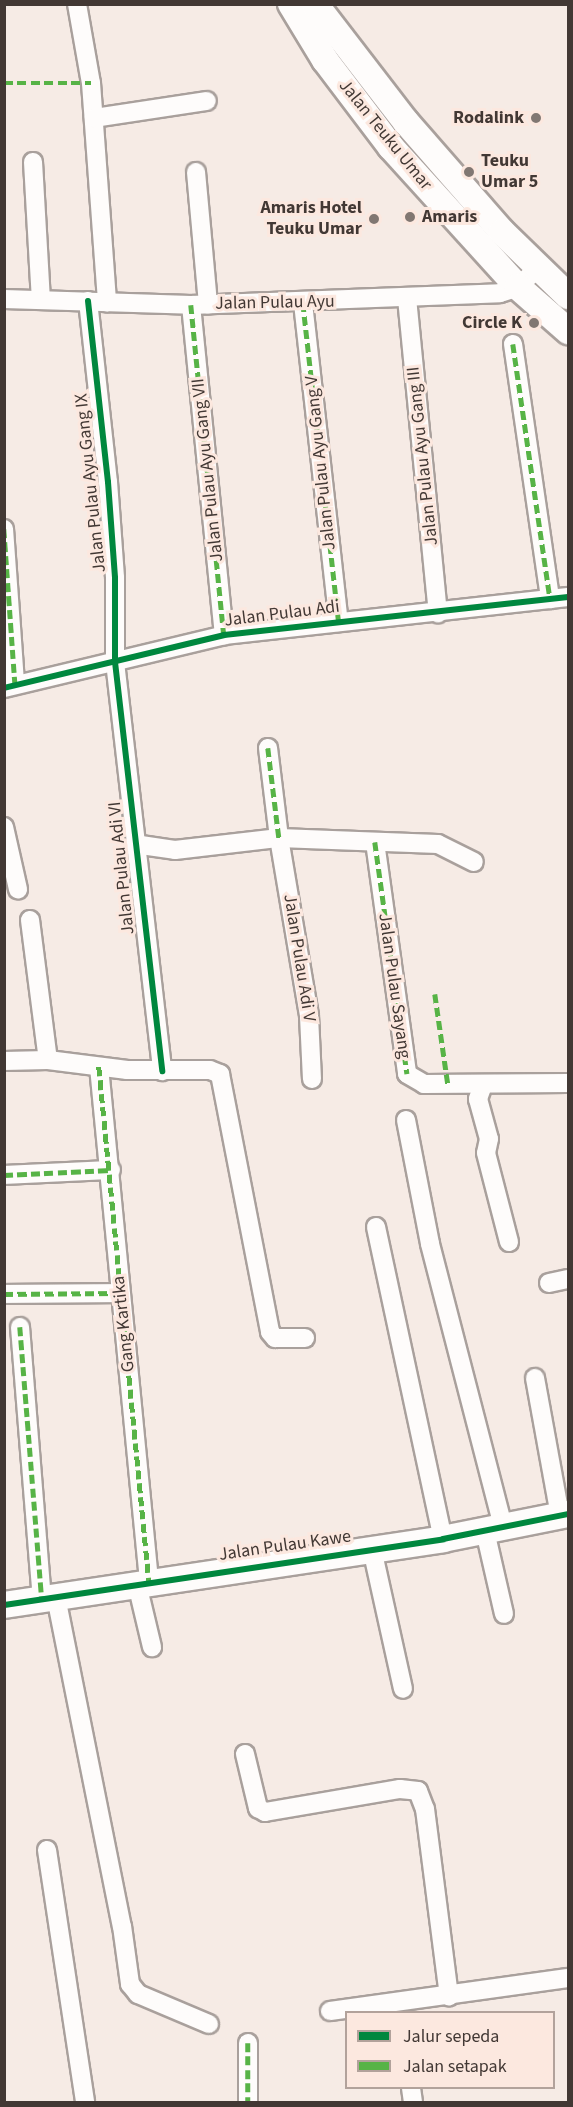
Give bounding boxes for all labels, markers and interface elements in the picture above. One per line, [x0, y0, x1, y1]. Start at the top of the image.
street label: Jalan Teuku Umar [334, 75, 436, 195]
place label: Rodalink [453, 107, 524, 129]
marker: Rodalink [529, 111, 543, 125]
place label: Teuku Umar 5 [481, 151, 538, 194]
marker: Teuku Umar 5 [462, 165, 476, 179]
place label: Amaris Hotel Teuku Umar [260, 198, 362, 240]
place label: Amaris [422, 206, 477, 228]
marker: Amaris [403, 210, 417, 224]
marker: Amaris Hotel Teuku Umar [367, 212, 381, 226]
street label: Jalan Pulau Ayu [215, 291, 335, 315]
place label: Circle K [462, 312, 522, 334]
marker: Circle K [527, 316, 541, 330]
street label: Jalan Pulau Ayu Gang III [403, 365, 443, 547]
street label: Jalan Pulau Ayu Gang V [301, 375, 341, 551]
street label: Jalan Pulau Ayu Gang VII [188, 377, 228, 563]
street label: Jalan Pulau Ayu Gang IX [71, 392, 111, 574]
street label: Jalan Pulau Adi [223, 596, 341, 632]
street label: Jalan Pulau Adi VI [104, 800, 140, 936]
street label: Jalan Pulau Adi V [278, 893, 320, 1023]
street label: Jalan Pulau Sayang [373, 912, 415, 1060]
street label: Gang Kartika [108, 1275, 140, 1373]
street label: Jalan Pulau Kawe [218, 1526, 352, 1566]
legend [345, 2011, 555, 2089]
text: Jalur sepeda [403, 2024, 499, 2049]
text: Jalan setapak [403, 2054, 507, 2079]

